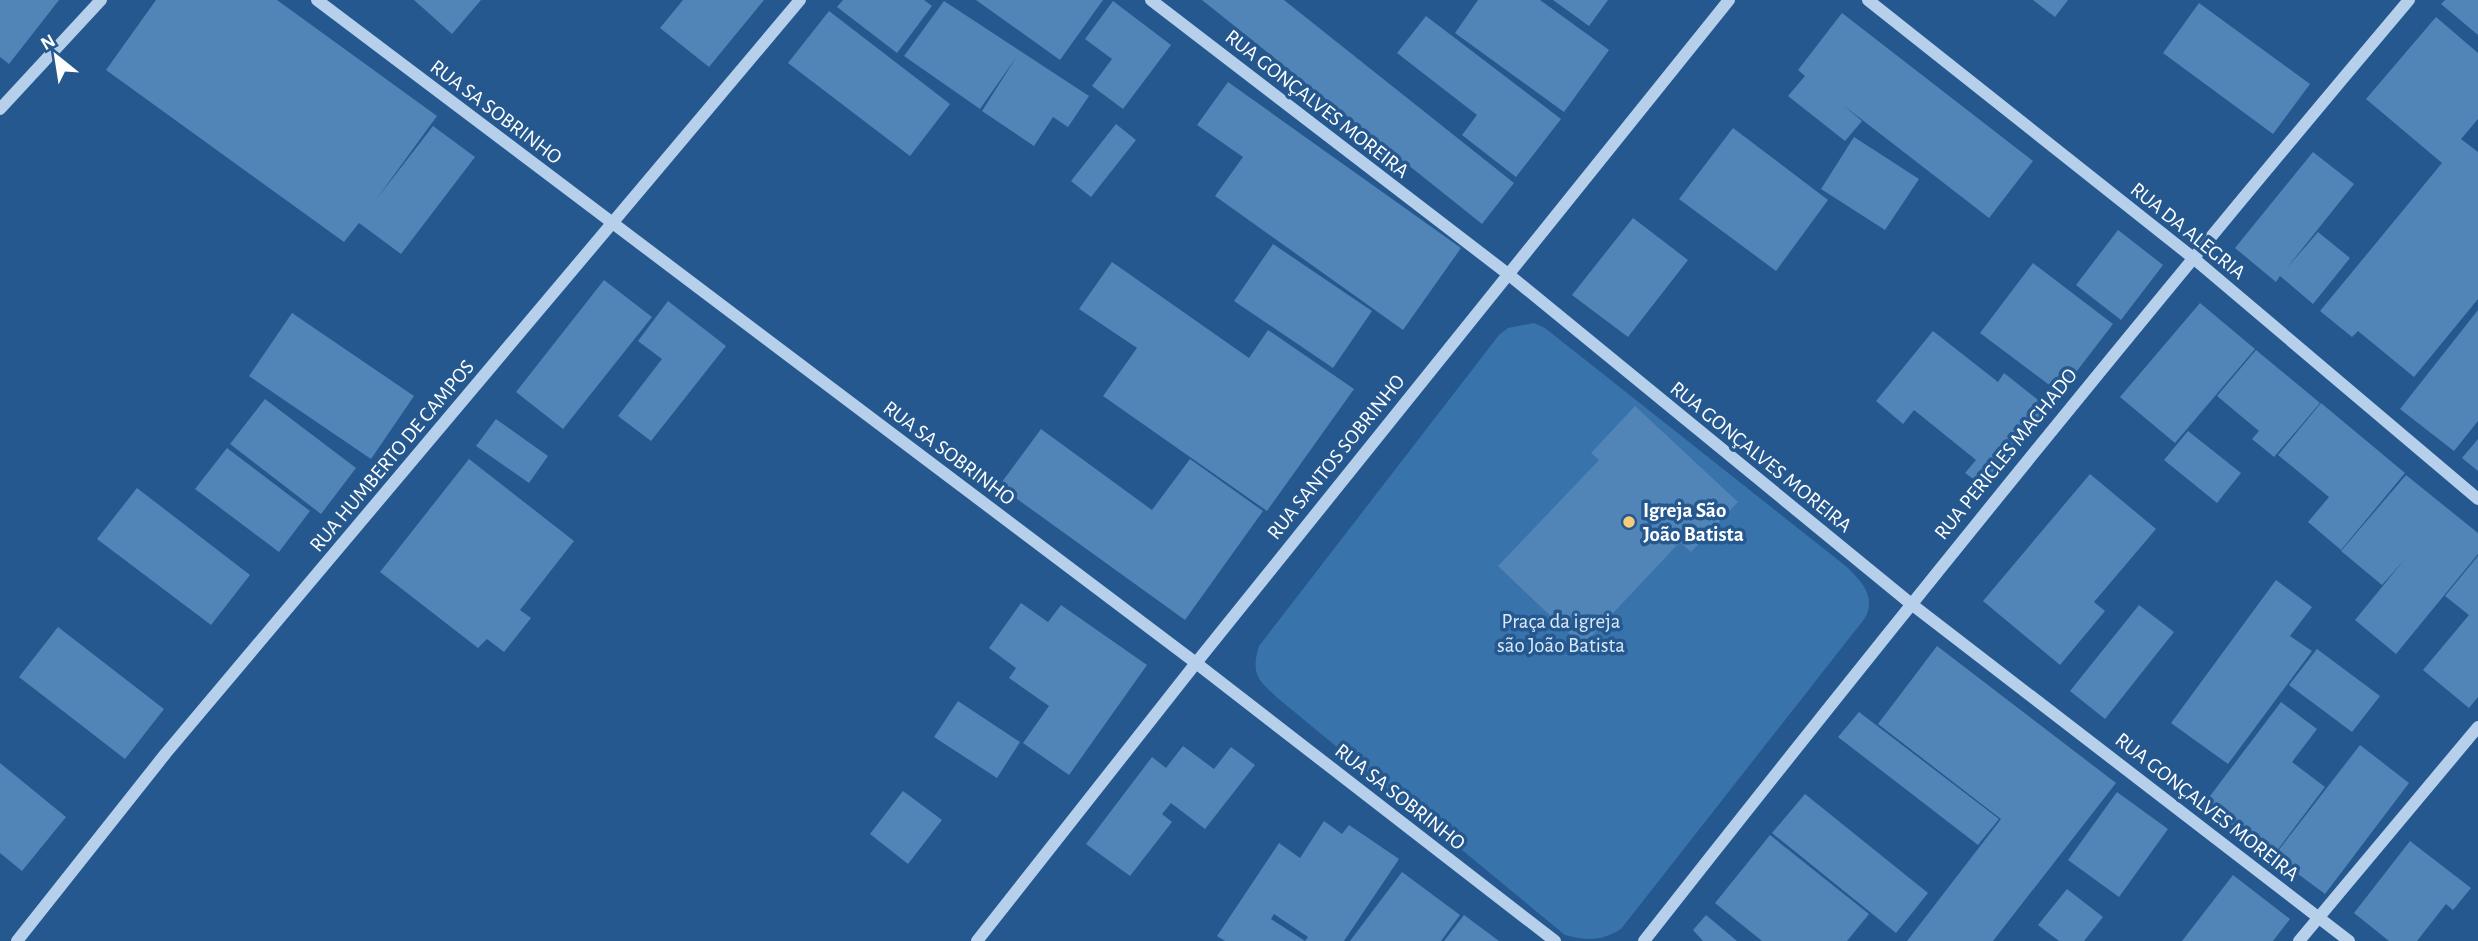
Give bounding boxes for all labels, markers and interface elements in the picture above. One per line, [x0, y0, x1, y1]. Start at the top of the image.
north arrow [21, 21, 91, 91]
street label: RUA GONÇALVES MOREIRA [1221, 26, 1413, 182]
text: N [38, 31, 59, 54]
street label: RUA SA SOBRINHO [426, 56, 566, 168]
street label: RUA DA ALEGRIA [2127, 178, 2249, 284]
street label: RUA HUMBERTO DE CAMPOS [306, 356, 478, 556]
street label: RUA PERICLES MACHADO [1931, 364, 2081, 544]
street label: RUA SANTOS SOBRINHO [1263, 371, 1409, 543]
street label: RUA GONÇALVES MOREIRA [1666, 377, 1856, 537]
street label: RUA SA SOBRINHO [879, 397, 1019, 509]
place label: Igreja São João Batista [1643, 500, 1744, 545]
marker: Igreja São João Batista [1621, 514, 1637, 530]
park label: Praça da igreja são João Batista [1497, 611, 1625, 656]
street label: RUA GONÇALVES MOREIRA [2111, 729, 2303, 885]
street label: RUA SA SOBRINHO [1331, 740, 1469, 854]

